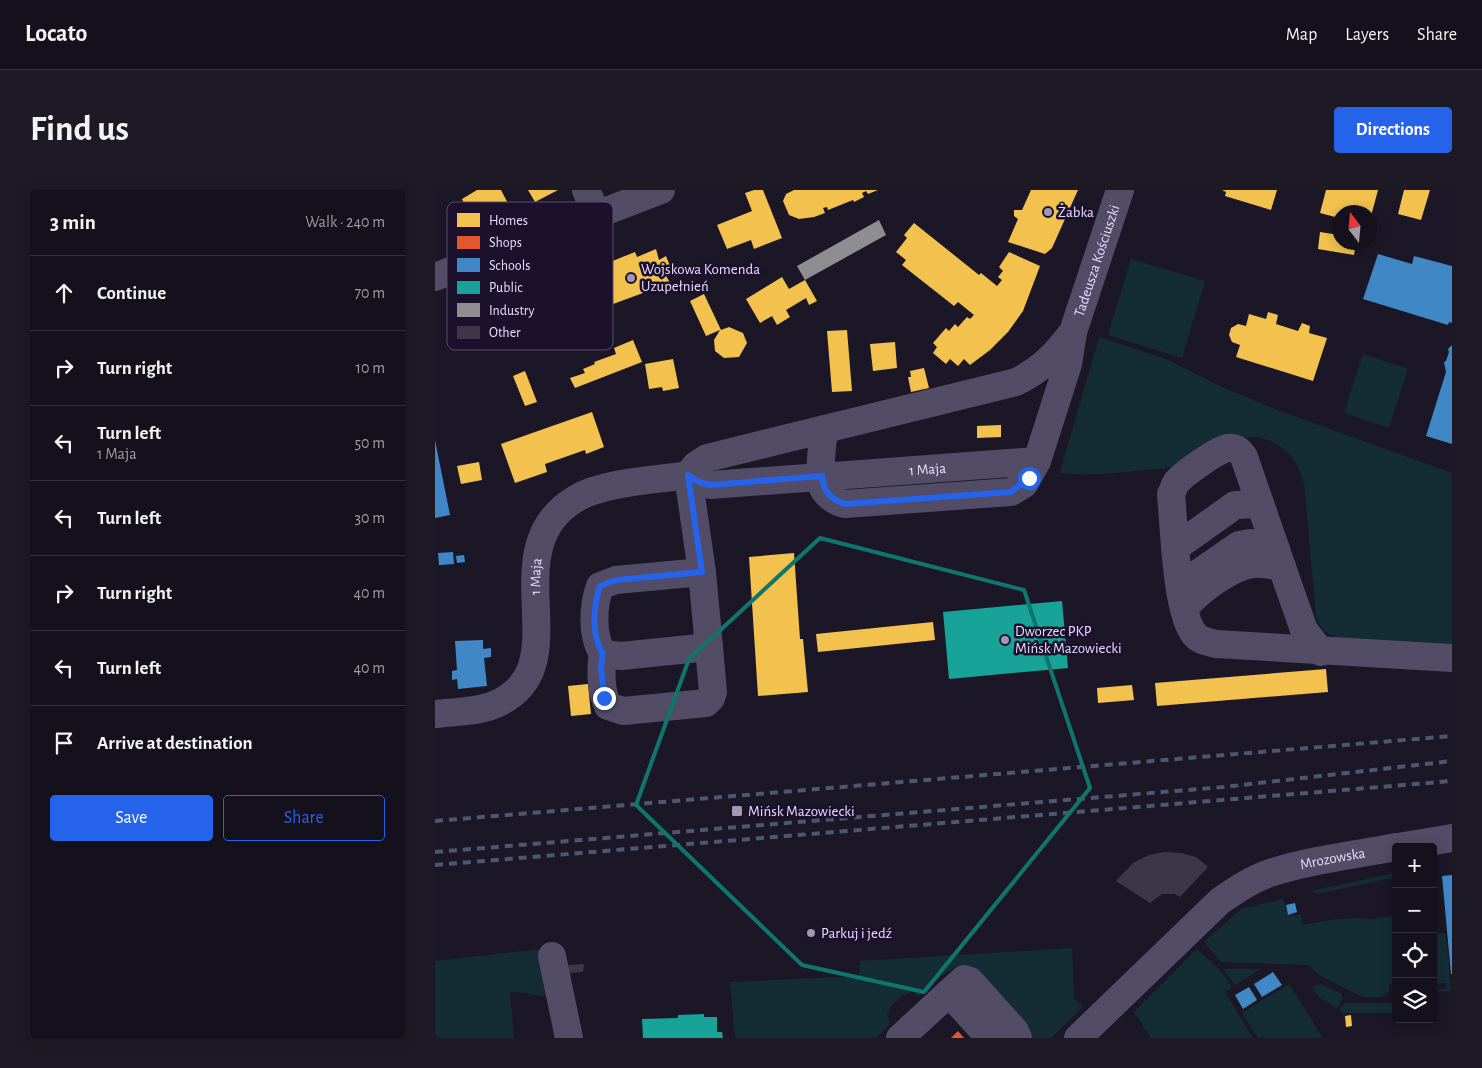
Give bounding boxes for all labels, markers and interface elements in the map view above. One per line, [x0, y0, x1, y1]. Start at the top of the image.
text: Locato [25, 22, 87, 46]
text: Map [1286, 26, 1317, 44]
text: Layers [1345, 26, 1389, 44]
text: Share [1417, 26, 1457, 44]
button: Directions [1334, 107, 1452, 153]
text: Find us [30, 112, 129, 147]
legend [447, 202, 613, 350]
place label: Żabka [1058, 203, 1094, 220]
street label: Tadeusza Kościuszki [1072, 203, 1123, 319]
north arrow [1332, 205, 1377, 250]
marker: Żabka [1042, 206, 1054, 218]
text: 3 min [50, 212, 96, 233]
text: Walk · 240 m [305, 214, 385, 230]
text: Homes [489, 214, 528, 228]
text: Shops [489, 236, 522, 250]
text: Schools [489, 259, 530, 273]
place label: Wojskowa Komenda Uzupełnień [641, 262, 760, 294]
marker: Wojskowa Komenda Uzupełnień [625, 272, 637, 284]
icon: ahead [50, 279, 78, 307]
text: Public [489, 281, 523, 295]
text: Continue [97, 284, 166, 303]
text: 70 m [354, 285, 385, 301]
text: Industry [489, 304, 535, 318]
text: Other [489, 326, 521, 340]
icon: right [50, 354, 78, 382]
text: Turn right [97, 359, 172, 378]
text: 10 m [356, 360, 385, 376]
text: Turn left [97, 424, 161, 443]
icon: left [50, 429, 78, 457]
text: 50 m [354, 435, 385, 451]
text: 1 Maja [97, 446, 137, 462]
street label: 1 Maja [908, 461, 947, 478]
route start [1018, 467, 1041, 490]
icon: left [50, 504, 78, 532]
text: Turn left [97, 509, 161, 528]
text: 30 m [355, 510, 385, 526]
street label: 1 Maja [528, 557, 545, 595]
icon: right [50, 579, 78, 607]
text: Turn right [97, 584, 172, 603]
text: 40 m [353, 585, 385, 601]
place label: Dworzec PKP Mińsk Mazowiecki [1015, 624, 1122, 656]
marker: Dworzec PKP Mińsk Mazowiecki [999, 634, 1011, 646]
icon: left [50, 654, 78, 682]
text: Turn left [97, 659, 161, 678]
text: 40 m [353, 660, 385, 676]
route end [593, 687, 616, 710]
icon: arrive [50, 729, 78, 757]
text: Arrive at destination [97, 734, 253, 753]
button: Save [50, 795, 213, 841]
button: Share [223, 795, 385, 841]
marker: Mińsk Mazowiecki [730, 804, 744, 818]
place label: Mińsk Mazowiecki [748, 804, 855, 819]
map controls [1392, 843, 1437, 1023]
button: + [1392, 843, 1437, 888]
street label: Mrozowska [1299, 846, 1366, 872]
button: − [1392, 888, 1437, 933]
place label: Parkuj i jedź [821, 926, 892, 941]
marker: Parkuj i jedź [805, 927, 817, 939]
button: locate [1392, 933, 1437, 978]
button: layers [1392, 978, 1437, 1023]

